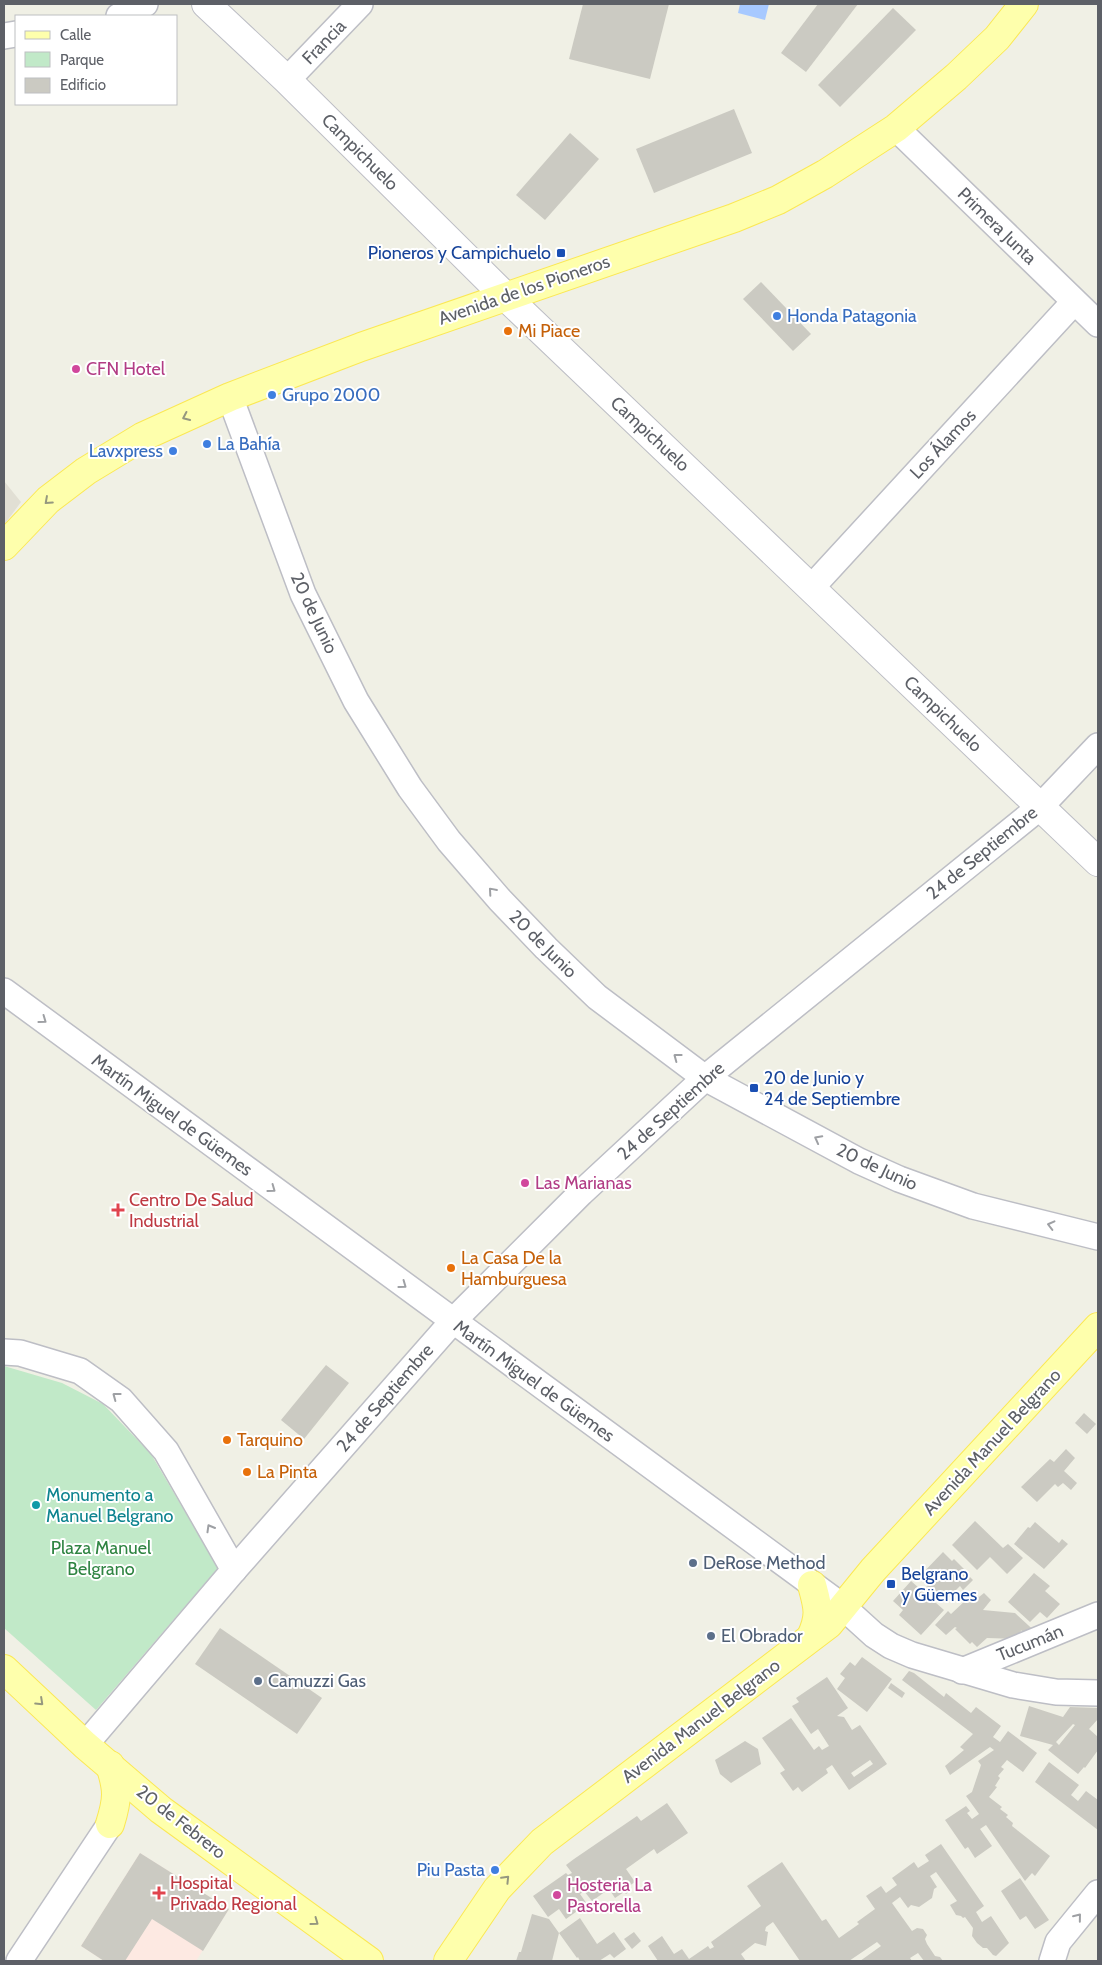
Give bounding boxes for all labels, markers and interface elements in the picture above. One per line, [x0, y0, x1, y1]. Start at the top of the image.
legend [15, 15, 178, 105]
street label: Francia [298, 15, 351, 69]
text: Calle [60, 26, 91, 44]
text: Parque [60, 51, 104, 69]
text: Edificio [60, 76, 106, 94]
street label: Campichuelo [317, 109, 403, 195]
street label: Primera Junta [953, 183, 1041, 269]
place label: Pioneros y Campichuelo [368, 242, 551, 264]
marker: Pioneros y Campichuelo [555, 247, 567, 259]
street label: Avenida de los Pioneros [435, 250, 613, 330]
place label: Honda Patagonia [787, 305, 917, 327]
marker: Honda Patagonia [771, 310, 783, 322]
place label: Mi Piace [518, 320, 580, 342]
marker: Mi Piace [502, 325, 514, 337]
place label: CFN Hotel [86, 358, 166, 380]
marker: CFN Hotel [70, 363, 82, 375]
place label: Grupo 2000 [282, 384, 380, 406]
marker: Grupo 2000 [266, 389, 278, 401]
street label: Campichuelo [606, 392, 694, 476]
street label: Los Álamos [905, 405, 981, 483]
one-way arrow [182, 411, 191, 421]
place label: La Bahía [217, 433, 281, 455]
marker: La Bahía [201, 438, 213, 450]
place label: Lavxpress [89, 440, 163, 462]
marker: Lavxpress [167, 445, 179, 457]
one-way arrow [45, 496, 54, 505]
street label: 20 de Junio [286, 569, 342, 657]
street label: Campichuelo [899, 671, 987, 757]
street label: 24 de Septiembre [922, 802, 1042, 904]
one-way arrow [489, 887, 498, 896]
street label: 20 de Junio [504, 905, 582, 983]
one-way arrow [37, 1014, 47, 1023]
street label: Martín Miguel de Güemes [87, 1049, 257, 1181]
one-way arrow [674, 1055, 683, 1063]
street label: 24 de Septiembre [613, 1057, 729, 1165]
place label: 20 de Junio y 24 de Septiembre [764, 1067, 900, 1110]
marker: 20 de Junio y 24 de Septiembre [748, 1082, 760, 1094]
one-way arrow [814, 1135, 823, 1145]
street label: 20 de Junio [833, 1139, 921, 1195]
place label: Las Marianas [535, 1172, 632, 1194]
marker: Las Marianas [519, 1177, 531, 1189]
one-way arrow [267, 1183, 276, 1192]
place label: Centro De Salud Industrial [129, 1189, 254, 1232]
marker: Centro De Salud Industrial [111, 1203, 125, 1217]
one-way arrow [1047, 1221, 1055, 1231]
place label: La Casa De la Hamburguesa [461, 1247, 567, 1290]
marker: La Casa De la Hamburguesa [445, 1262, 457, 1274]
one-way arrow [397, 1279, 407, 1288]
street label: Martín Miguel de Güemes [449, 1315, 619, 1447]
street label: 24 de Septiembre [332, 1339, 438, 1457]
street label: Avenida Manuel Belgrano [918, 1364, 1066, 1520]
one-way arrow [113, 1394, 122, 1402]
place label: Tarquino [237, 1429, 303, 1451]
marker: Tarquino [221, 1434, 233, 1446]
place label: La Pinta [257, 1461, 318, 1483]
marker: La Pinta [241, 1466, 253, 1478]
place label: Monumento a Manuel Belgrano [46, 1484, 174, 1527]
marker: Monumento a Manuel Belgrano [30, 1499, 42, 1511]
one-way arrow [206, 1524, 216, 1533]
park label: Plaza Manuel Belgrano [51, 1537, 152, 1580]
place label: DeRose Method [703, 1552, 825, 1574]
marker: DeRose Method [687, 1557, 699, 1569]
place label: Belgrano y Güemes [901, 1563, 977, 1606]
marker: Belgrano y Güemes [885, 1578, 897, 1590]
street label: Tucumán [994, 1620, 1066, 1666]
place label: El Obrador [721, 1625, 803, 1647]
marker: El Obrador [705, 1630, 717, 1642]
street label: Avenida Manuel Belgrano [618, 1654, 785, 1788]
place label: Camuzzi Gas [268, 1670, 366, 1692]
marker: Camuzzi Gas [252, 1675, 264, 1687]
one-way arrow [34, 1696, 43, 1705]
street label: 20 de Febrero [132, 1780, 230, 1864]
place label: Piu Pasta [417, 1859, 485, 1881]
marker: Piu Pasta [489, 1864, 501, 1876]
place label: Hospital Privado Regional [170, 1872, 297, 1915]
place label: Hosteria La Pastorella [567, 1874, 652, 1917]
one-way arrow [500, 1876, 509, 1885]
marker: Hospital Privado Regional [152, 1886, 166, 1900]
marker: Hosteria La Pastorella [551, 1889, 563, 1901]
one-way arrow [1072, 1914, 1081, 1923]
one-way arrow [309, 1916, 319, 1925]

